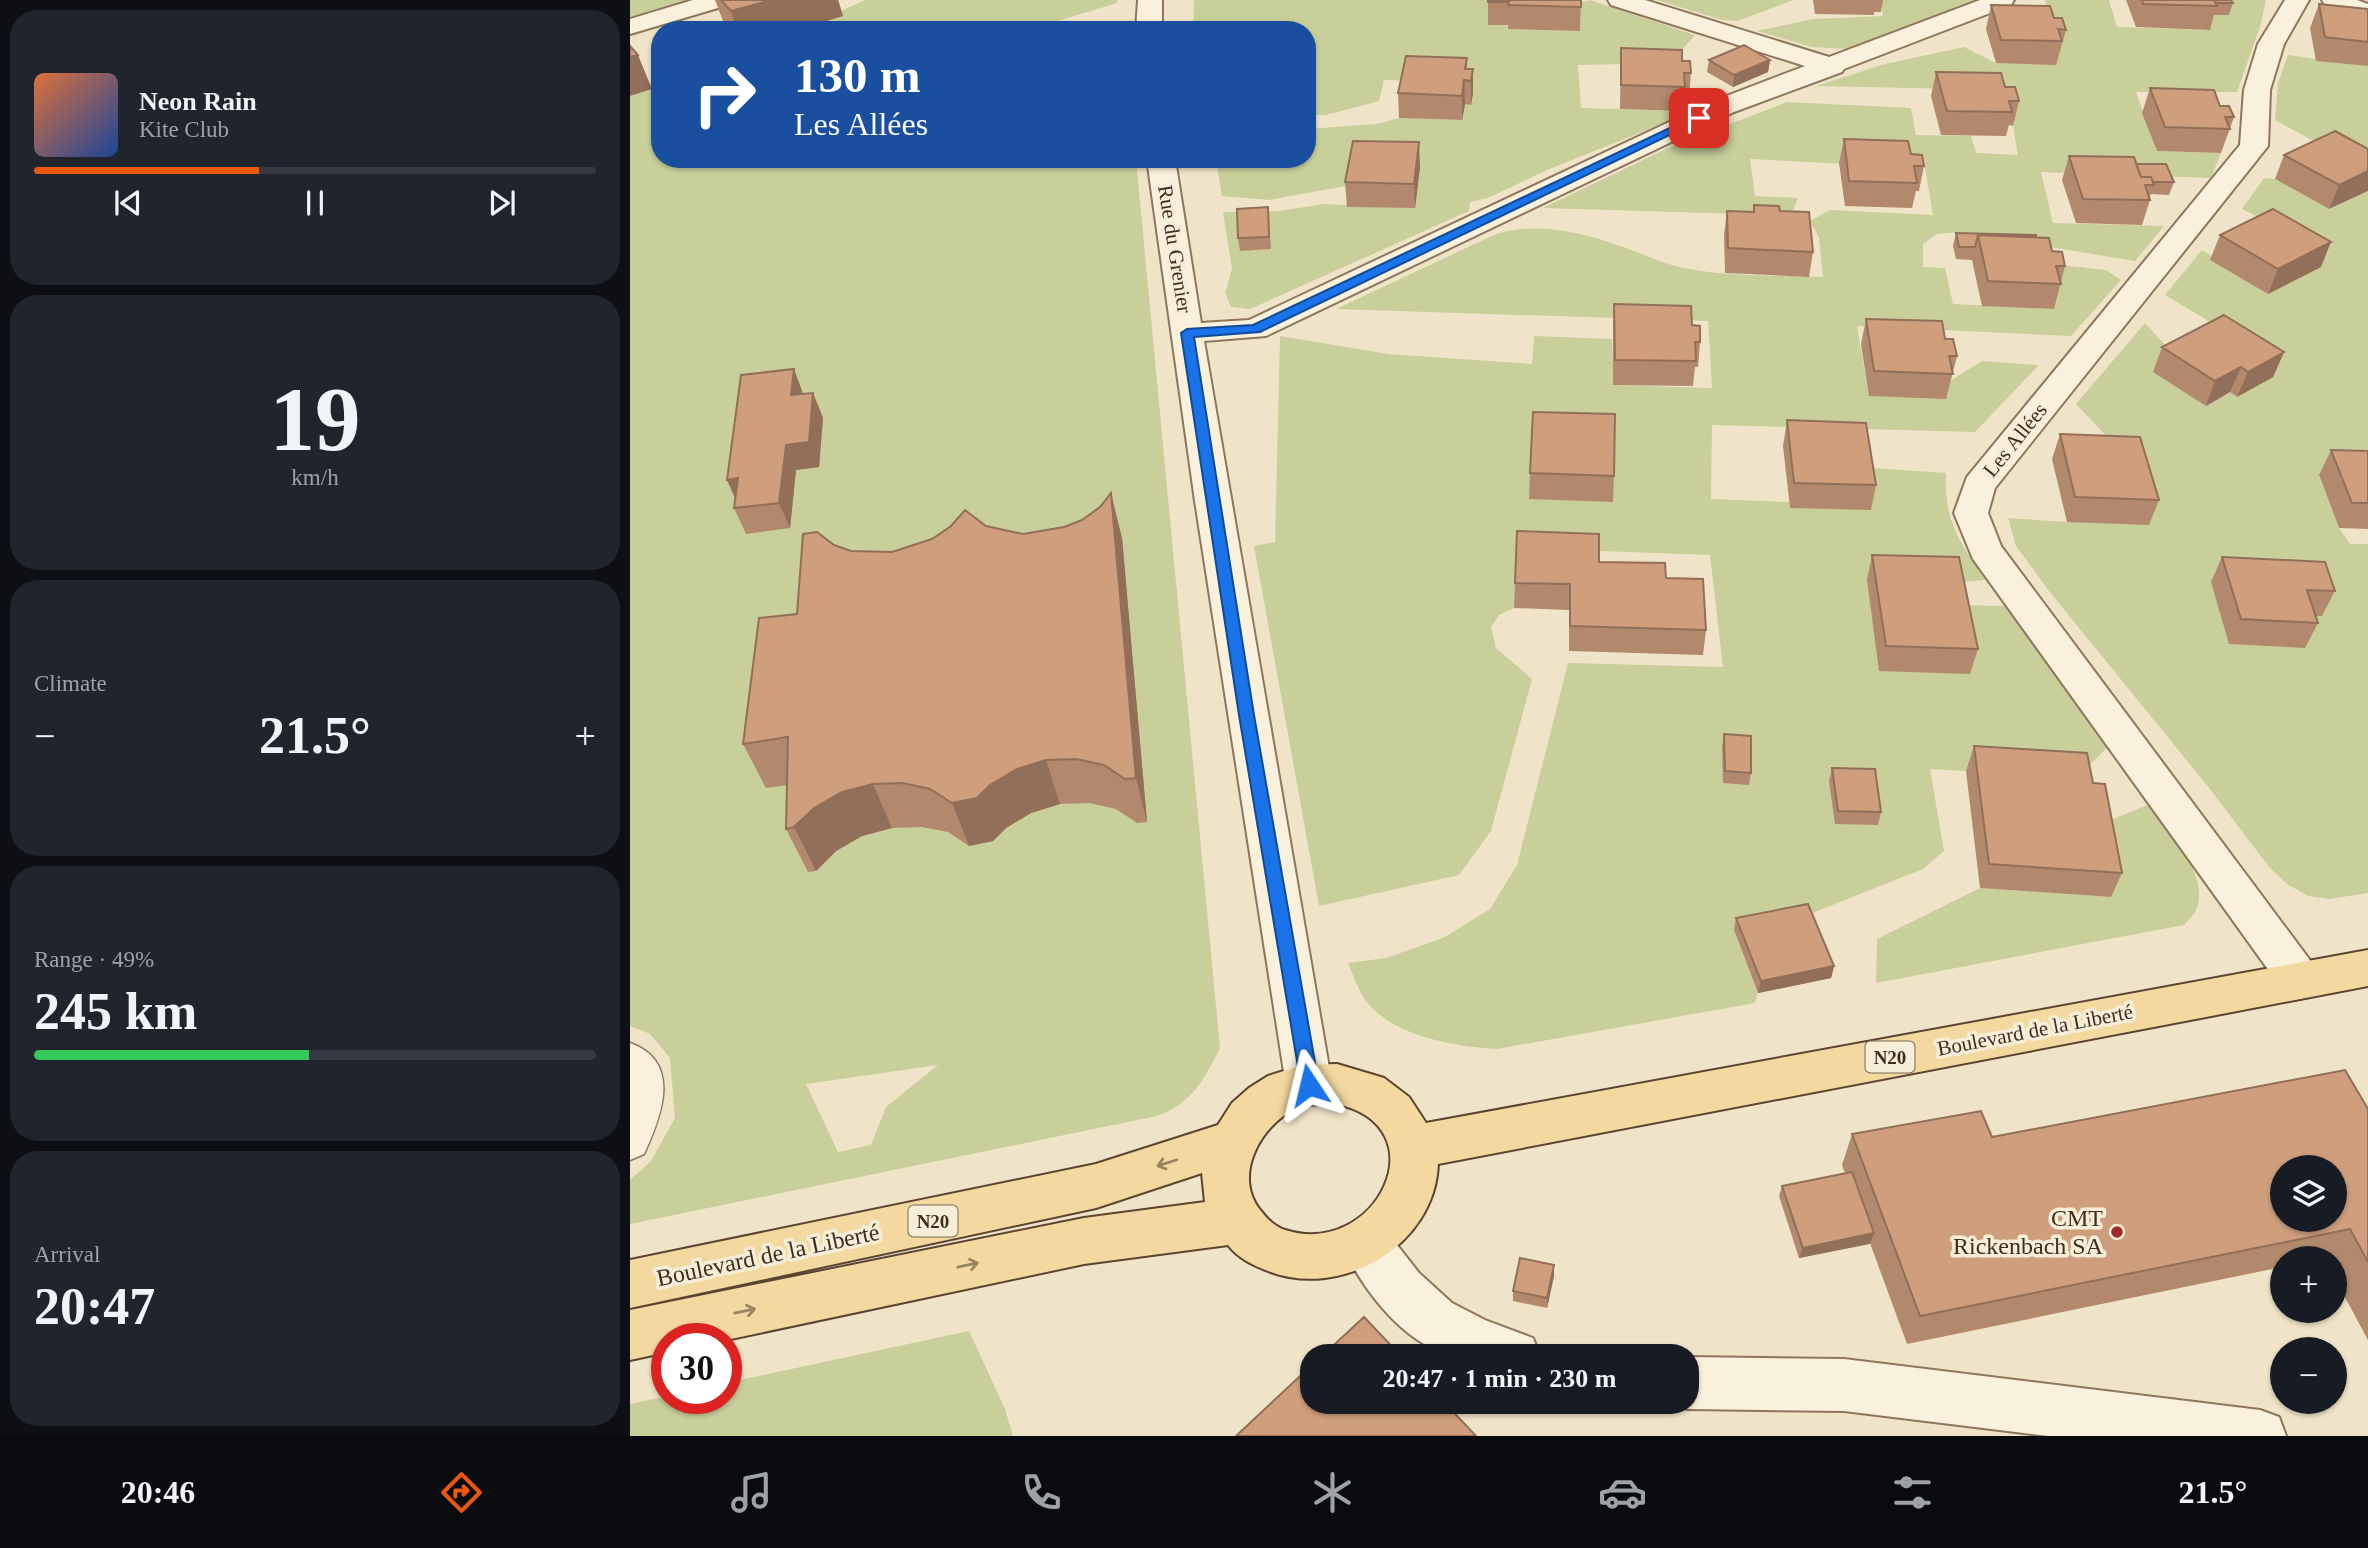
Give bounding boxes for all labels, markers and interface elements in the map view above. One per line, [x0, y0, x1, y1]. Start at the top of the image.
text: 130 m [794, 48, 921, 103]
icon: right [679, 49, 770, 140]
text: Neon Rain [139, 87, 257, 116]
pin [1669, 88, 1729, 148]
icon: arrive [1680, 99, 1718, 137]
text: Les Allées [794, 106, 928, 142]
text: Kite Club [139, 117, 229, 142]
street label: Rue du Grenier [1153, 183, 1197, 315]
icon: previous [109, 184, 147, 222]
icon: pause [296, 184, 334, 222]
icon: next [483, 184, 521, 222]
text: 19 [270, 369, 361, 470]
street label: Les Allées [1978, 398, 2052, 482]
text: km/h [291, 465, 339, 490]
text: Climate [34, 671, 107, 696]
text: 21.5° [259, 707, 371, 764]
text: − [34, 715, 55, 757]
text: + [575, 715, 596, 757]
text: Range · 49% [34, 947, 154, 972]
text: 245 km [34, 983, 197, 1040]
street label: Boulevard de la Liberté [1935, 999, 2135, 1061]
road number: N20 [1866, 1042, 1914, 1072]
position arrow [1272, 1048, 1346, 1122]
map controls [2270, 1155, 2347, 1414]
button: layers [2270, 1155, 2347, 1232]
one-way arrow [1156, 1158, 1178, 1171]
road number: N20 [908, 1205, 958, 1236]
place label: CMT Rickenbach SA [1953, 1205, 2104, 1259]
street label: Boulevard de la Liberté [654, 1219, 882, 1291]
marker: CMT Rickenbach SA [2109, 1224, 2125, 1240]
text: Arrival [34, 1242, 100, 1267]
button: + [2270, 1246, 2347, 1323]
one-way arrow [956, 1258, 979, 1272]
text: 20:47 [34, 1278, 155, 1335]
one-way arrow [733, 1304, 756, 1318]
speed limit sign: 30 [651, 1323, 742, 1414]
button: − [2270, 1337, 2347, 1414]
text: 20:47 · 1 min · 230 m [1383, 1364, 1617, 1393]
icon: directions [437, 1468, 486, 1517]
icon: music [727, 1468, 776, 1517]
icon: phone [1017, 1468, 1066, 1517]
icon: climate [1308, 1468, 1357, 1517]
icon: car [1598, 1468, 1647, 1517]
icon: filters [1888, 1468, 1937, 1517]
text: 20:46 [121, 1474, 195, 1510]
text: 21.5° [2179, 1474, 2247, 1510]

